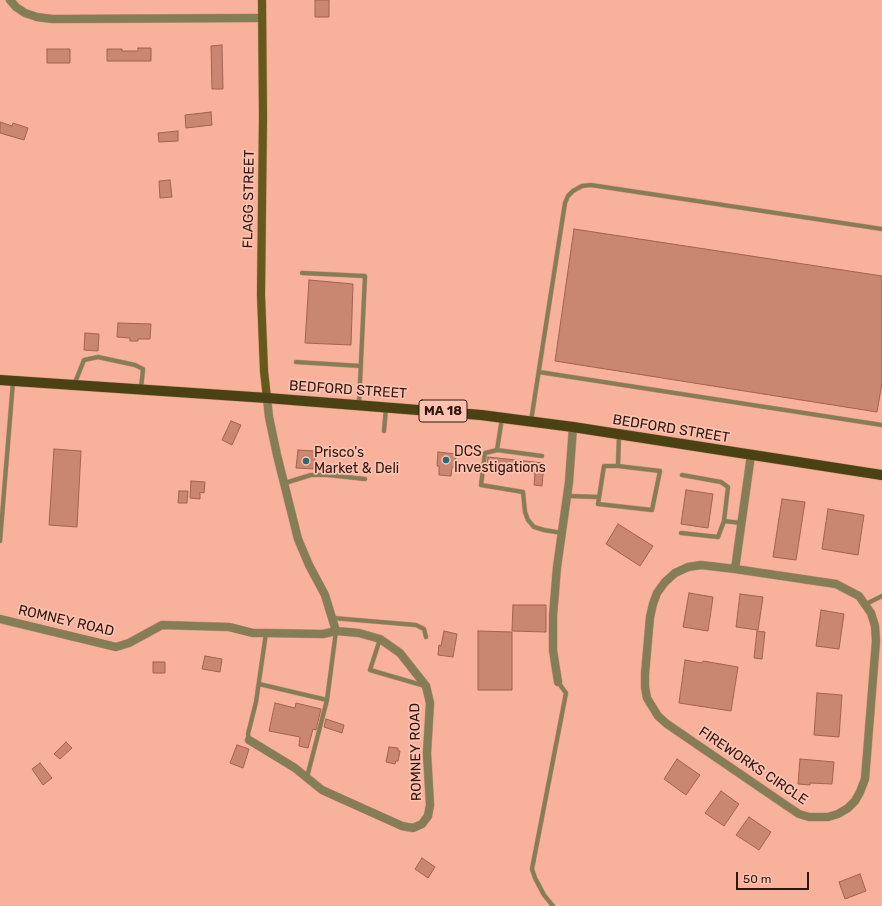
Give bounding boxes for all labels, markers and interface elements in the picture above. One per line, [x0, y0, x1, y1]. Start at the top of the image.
street label: FLAGG STREET [240, 150, 258, 248]
street label: BEDFORD STREET [288, 377, 408, 403]
road number: MA 18 [419, 400, 467, 422]
street label: BEDFORD STREET [611, 411, 731, 447]
place label: DCS Investigations [454, 444, 546, 476]
place label: Prisco's Market & Deli [314, 445, 399, 478]
marker: DCS Investigations [441, 455, 451, 465]
marker: Prisco's Market & Deli [301, 456, 311, 466]
street label: ROMNEY ROAD [16, 602, 116, 640]
street label: ROMNEY ROAD [407, 703, 425, 801]
street label: FIREWORKS CIRCLE [695, 723, 811, 809]
scale bar [738, 864, 811, 890]
text: 50 m [743, 872, 771, 886]

